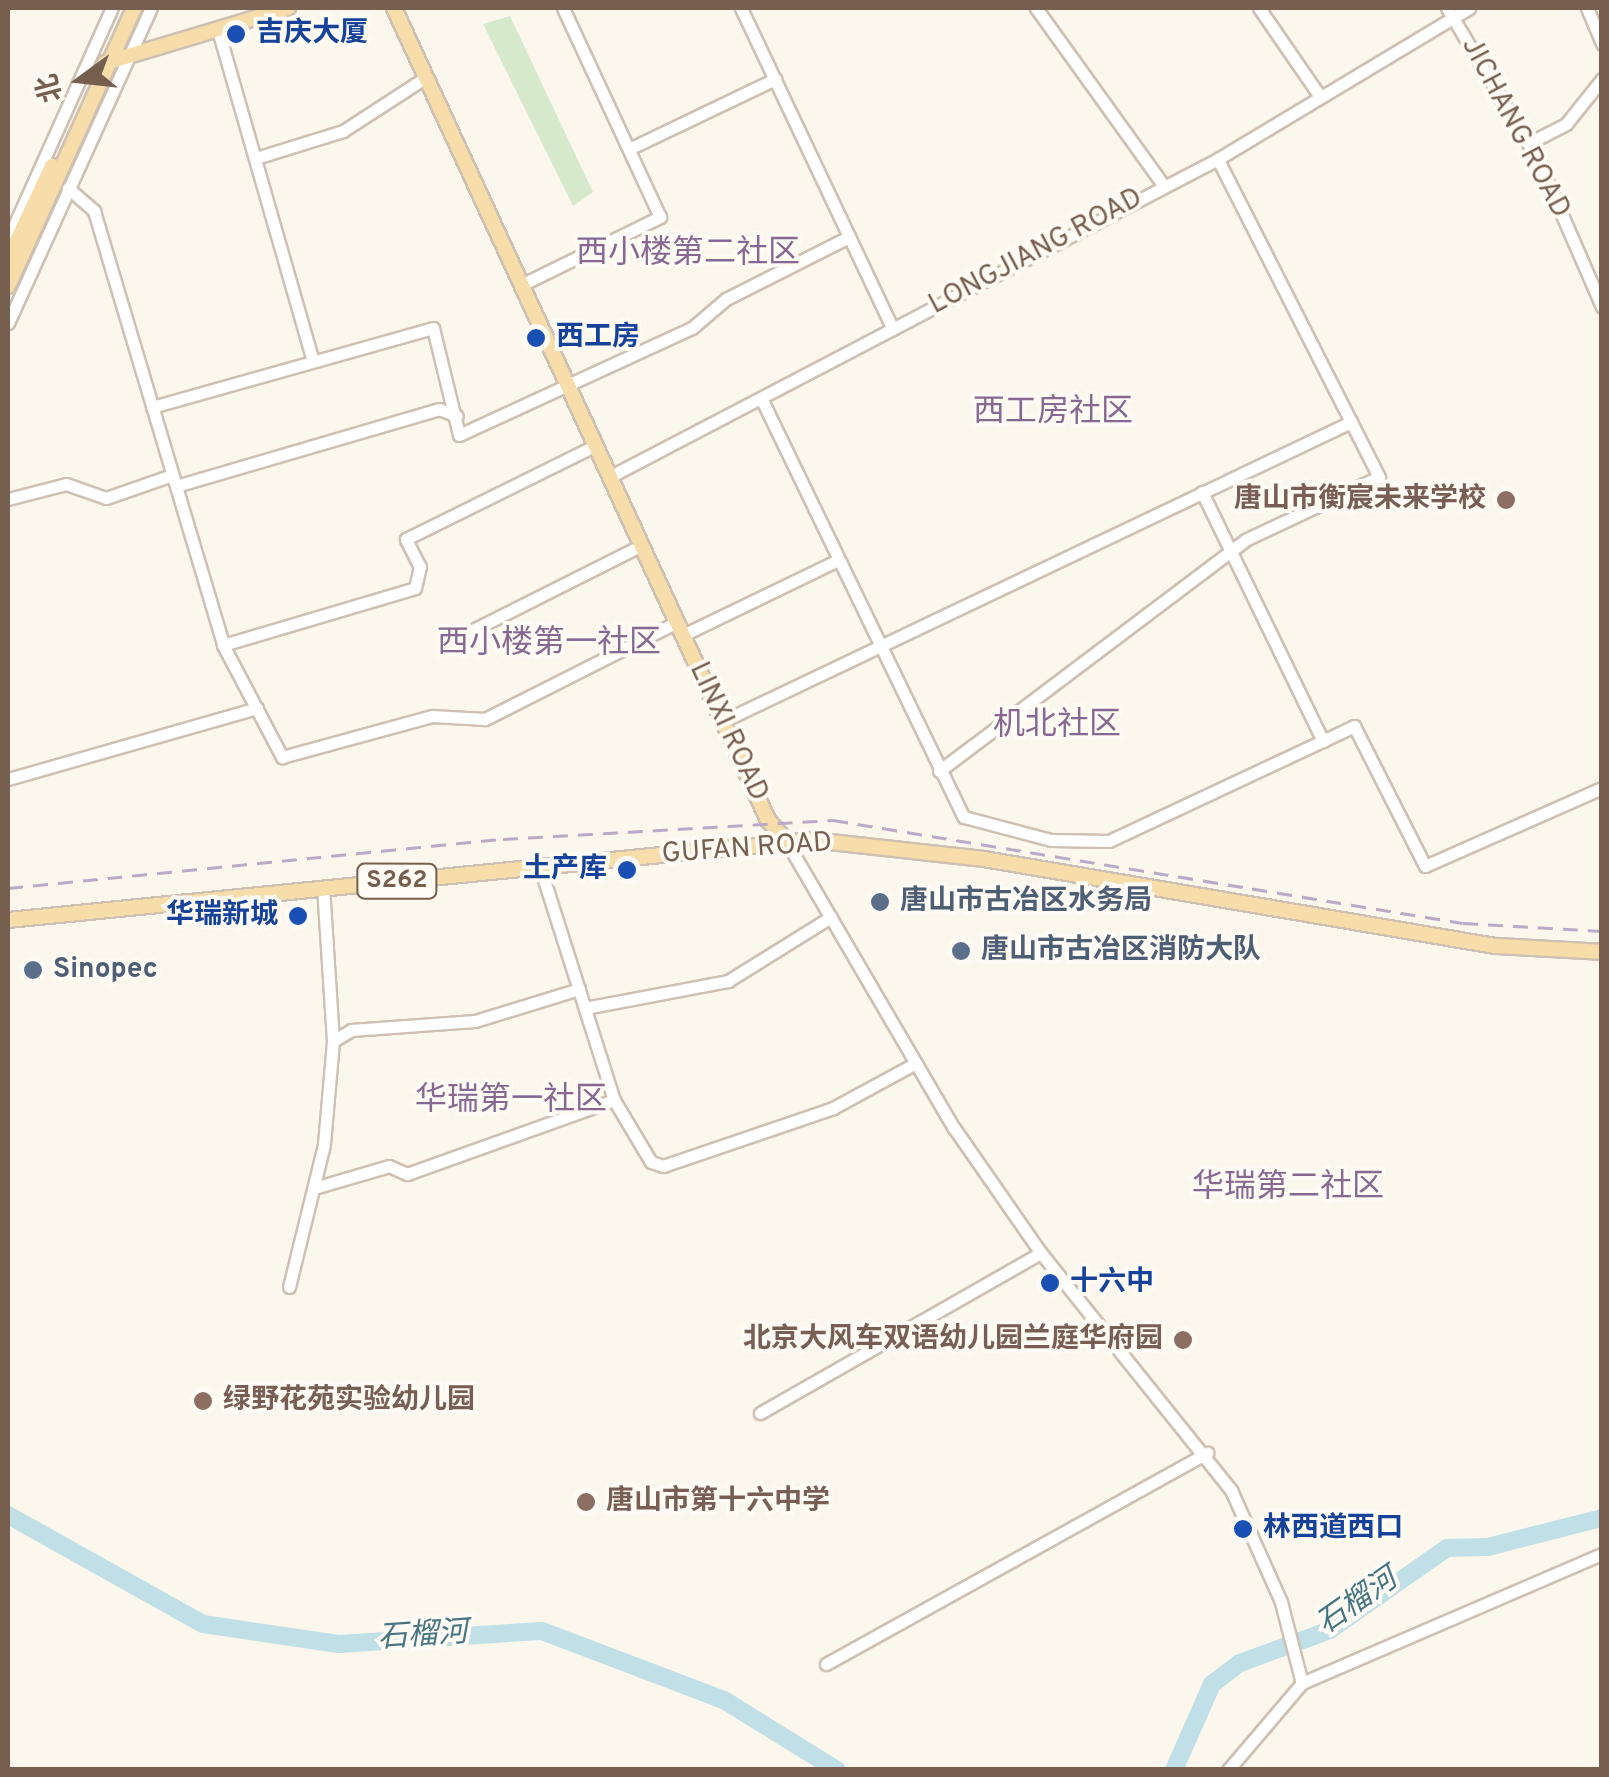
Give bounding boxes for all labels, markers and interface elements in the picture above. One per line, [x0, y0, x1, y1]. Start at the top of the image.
place label: 吉庆大厦 [256, 17, 368, 51]
marker: 吉庆大厦 [225, 23, 247, 45]
north arrow [30, 30, 130, 130]
street label: JICHANG ROAD [1453, 32, 1577, 224]
text: 北 [30, 70, 72, 106]
street label: LONGJIANG ROAD [924, 182, 1148, 322]
district label: 西小楼第二社区 [576, 235, 800, 273]
place label: 西工房 [556, 321, 640, 355]
marker: 西工房 [525, 327, 547, 349]
district label: 西工房社区 [973, 394, 1133, 432]
place label: 唐山市衡宸未来学校 [1234, 483, 1486, 517]
marker: 唐山市衡宸未来学校 [1495, 489, 1517, 511]
district label: 西小楼第一社区 [437, 625, 661, 663]
street label: LINXI ROAD [681, 657, 775, 807]
district label: 机北社区 [993, 707, 1121, 745]
street label: GUFAN ROAD [661, 826, 833, 872]
place label: 土产库 [523, 853, 607, 887]
marker: 土产库 [616, 859, 638, 881]
road number: S262 [354, 861, 440, 901]
place label: 唐山市古冶区水务局 [900, 885, 1152, 919]
marker: 唐山市古冶区水务局 [869, 891, 891, 913]
place label: 华瑞新城 [166, 899, 278, 933]
marker: 华瑞新城 [287, 905, 309, 927]
place label: 唐山市古冶区消防大队 [981, 934, 1261, 968]
marker: 唐山市古冶区消防大队 [950, 940, 972, 962]
place label: Sinopec [53, 953, 158, 987]
marker: Sinopec [22, 959, 44, 981]
district label: 华瑞第一社区 [415, 1082, 607, 1120]
district label: 华瑞第二社区 [1192, 1169, 1384, 1207]
place label: 十六中 [1070, 1266, 1154, 1300]
marker: 十六中 [1039, 1272, 1061, 1294]
place label: 北京大风车双语幼儿园兰庭华府园 [743, 1323, 1163, 1357]
marker: 北京大风车双语幼儿园兰庭华府园 [1172, 1329, 1194, 1351]
place label: 绿野花苑实验幼儿园 [223, 1384, 475, 1418]
marker: 绿野花苑实验幼儿园 [192, 1390, 214, 1412]
place label: 唐山市第十六中学 [606, 1485, 830, 1519]
marker: 唐山市第十六中学 [575, 1491, 597, 1513]
place label: 林西道西口 [1263, 1512, 1403, 1546]
marker: 林西道西口 [1232, 1518, 1254, 1540]
water label: 石榴河 [1311, 1562, 1405, 1644]
water label: 石榴河 [377, 1616, 469, 1658]

